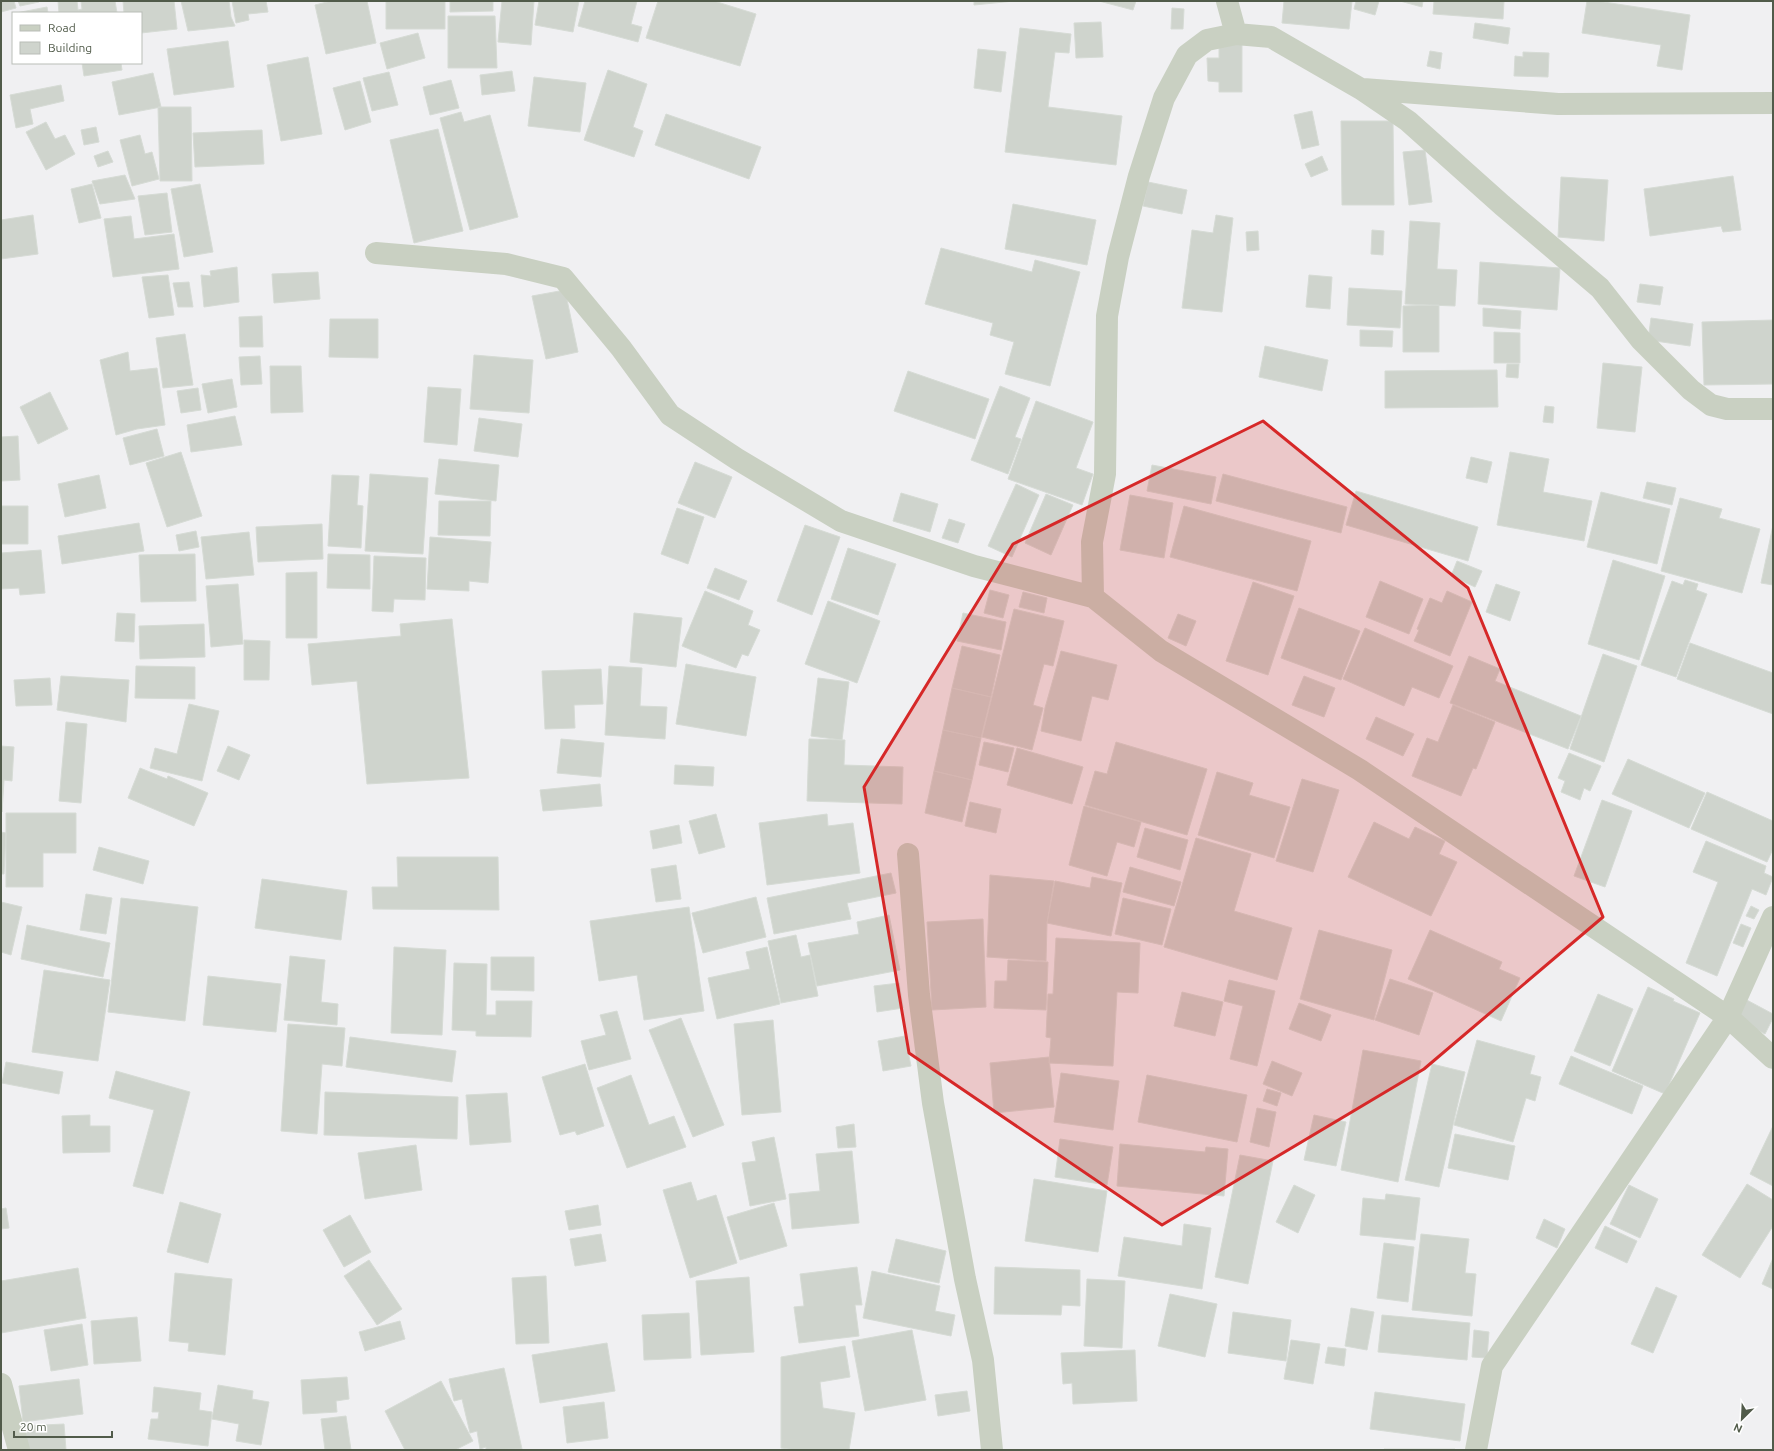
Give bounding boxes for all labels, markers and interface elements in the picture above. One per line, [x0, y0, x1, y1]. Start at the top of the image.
legend [12, 12, 142, 64]
text: Road [48, 21, 76, 34]
text: Building [48, 41, 92, 54]
north arrow [1722, 1399, 1762, 1439]
scale bar [14, 1413, 112, 1439]
text: 20 m [20, 1420, 47, 1433]
text: N [1732, 1421, 1744, 1435]

